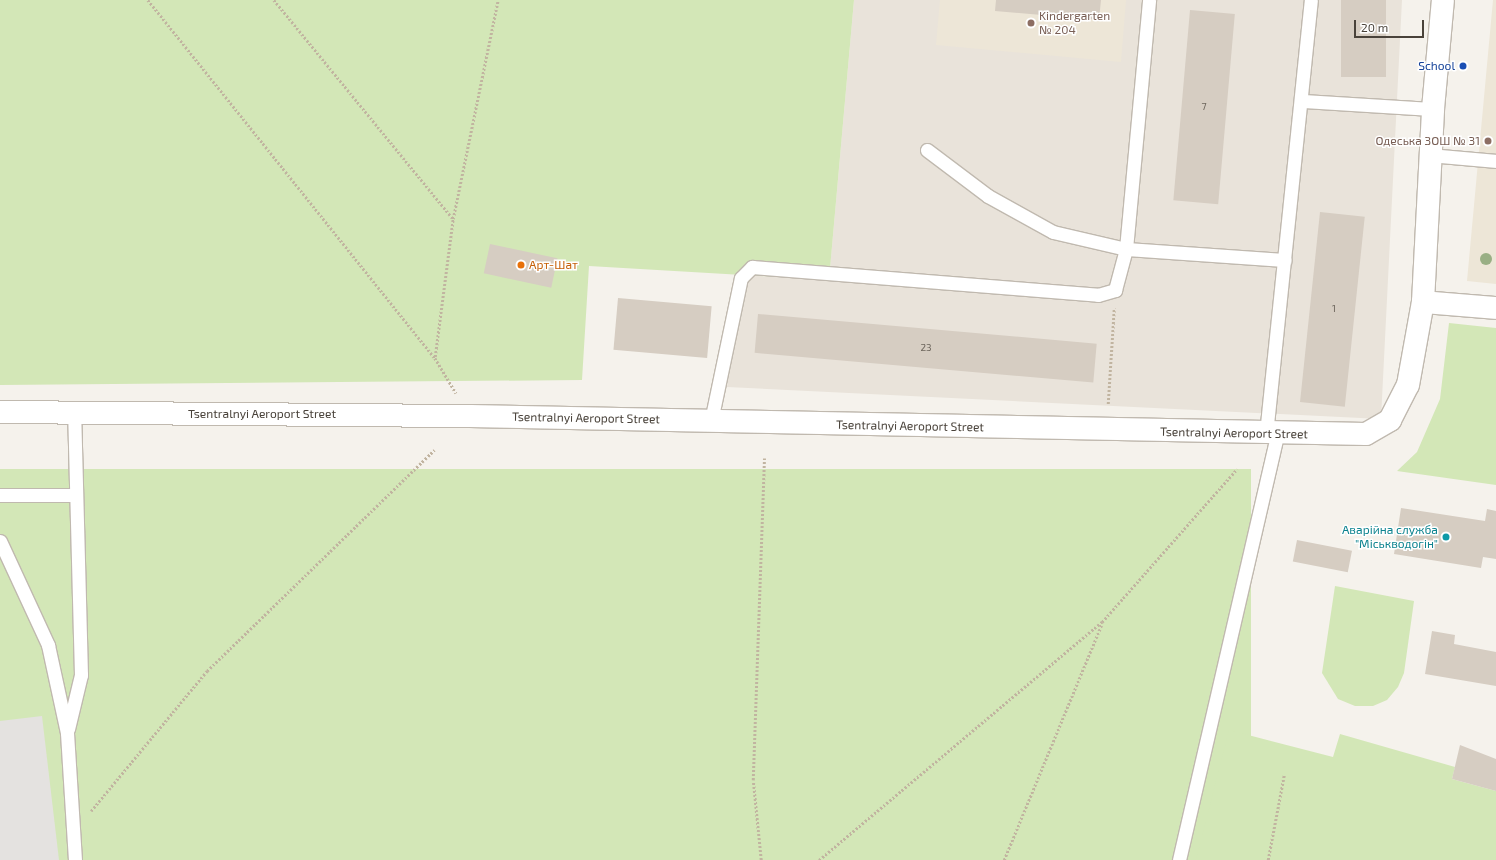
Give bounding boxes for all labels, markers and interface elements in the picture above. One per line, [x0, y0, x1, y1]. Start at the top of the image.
place label: Kindergarten № 204 [1039, 9, 1110, 37]
scale bar [1356, 12, 1426, 38]
marker: Kindergarten № 204 [1026, 18, 1036, 28]
text: 20 m [1361, 20, 1388, 34]
place label: School [1418, 59, 1455, 73]
marker: School [1458, 61, 1468, 71]
house number: 7 [1201, 101, 1207, 113]
place label: Одеська ЗОШ № 31 [1375, 134, 1480, 148]
marker: Одеська ЗОШ № 31 [1483, 136, 1493, 146]
place label: Арт-Шат [529, 258, 578, 272]
marker: Арт-Шат [516, 260, 526, 270]
house number: 1 [1332, 303, 1336, 315]
house number: 23 [920, 342, 932, 354]
street label: Tsentralnyi Aeroport Street [188, 407, 336, 421]
street label: Tsentralnyi Aeroport Street [512, 410, 660, 426]
street label: Tsentralnyi Aeroport Street [836, 418, 984, 434]
street label: Tsentralnyi Aeroport Street [1160, 425, 1308, 441]
place label: Аварійна служба "Міськводогін" [1342, 523, 1438, 551]
marker: Аварійна служба "Міськводогін" [1441, 532, 1451, 542]

